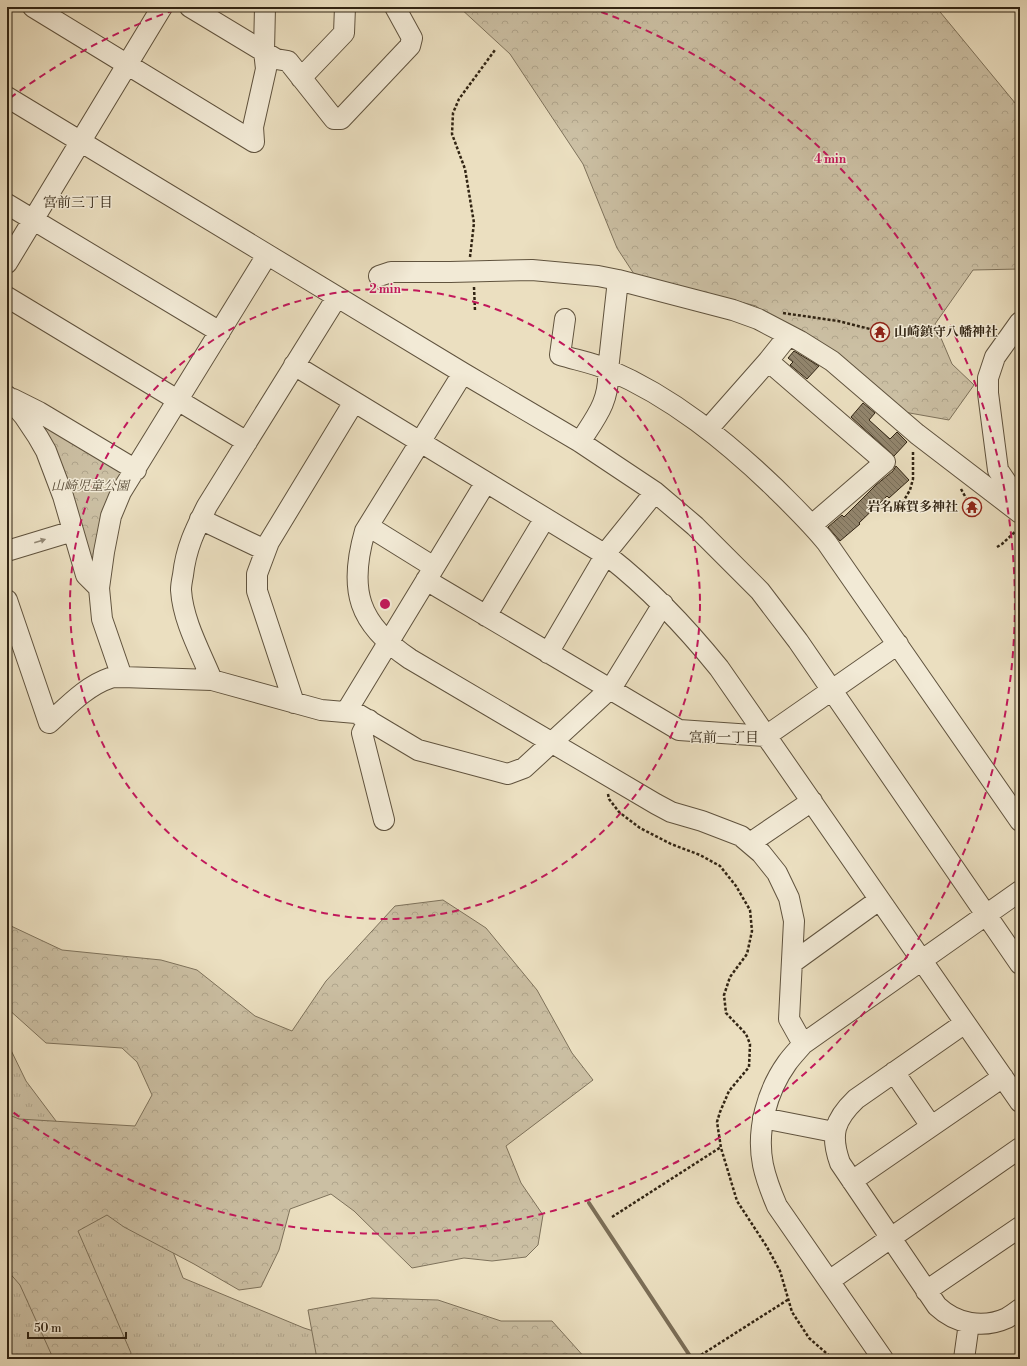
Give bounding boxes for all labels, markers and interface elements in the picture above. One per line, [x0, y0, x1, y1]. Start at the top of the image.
text: 4 min [814, 152, 847, 167]
district label: 宮前三丁目 [43, 194, 113, 212]
text: 2 min [369, 282, 401, 297]
temple icon: 山崎鎮守八幡神社 [869, 321, 891, 343]
place label: 山崎鎮守八幡神社 [894, 324, 998, 340]
park label: 山崎児童公園 [51, 478, 131, 494]
temple icon: 岩名麻賀多神社 [961, 496, 983, 518]
place label: 岩名麻賀多神社 [867, 499, 958, 515]
one-way arrow [34, 538, 46, 544]
centre of rings [378, 597, 392, 611]
district label: 宮前一丁目 [689, 729, 759, 747]
scale bar [28, 1314, 126, 1340]
text: 50 m [34, 1321, 62, 1336]

